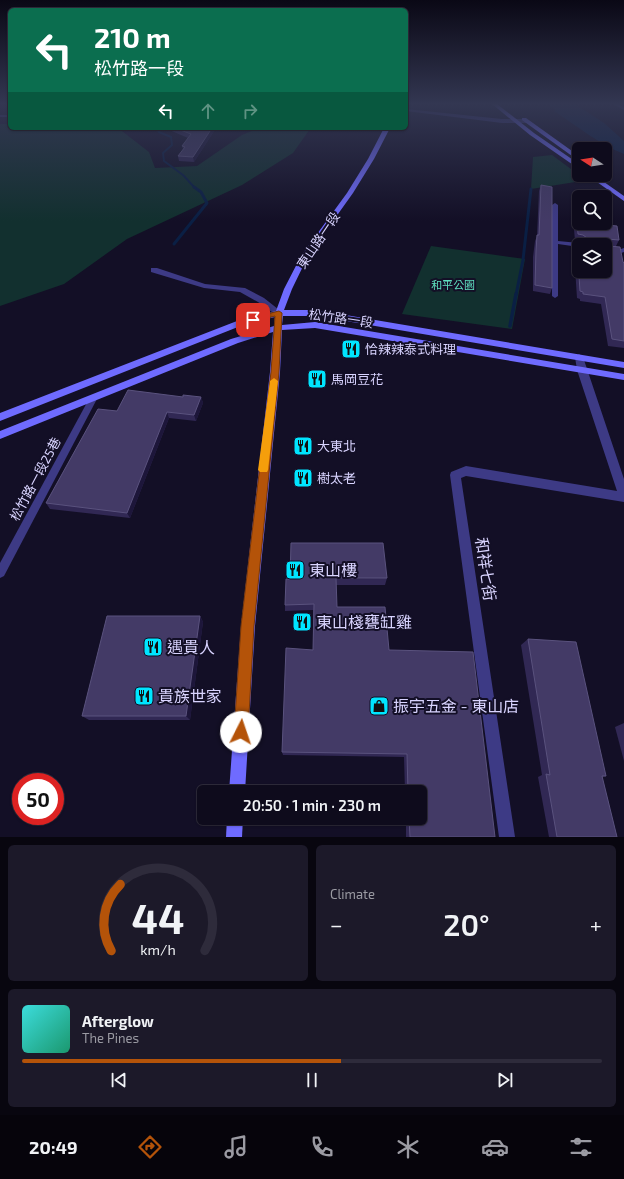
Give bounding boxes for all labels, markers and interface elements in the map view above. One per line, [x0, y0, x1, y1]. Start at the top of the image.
text: 210 m [94, 20, 171, 54]
icon: left [28, 24, 80, 76]
text: 松竹路一段 [94, 57, 184, 79]
icon: left [155, 100, 177, 122]
icon: ahead [197, 100, 219, 122]
icon: right [239, 100, 261, 122]
north arrow [572, 142, 612, 182]
map controls [572, 142, 612, 278]
button: search [572, 190, 612, 230]
street label: 東山路一段 [293, 209, 343, 271]
button: layers [572, 238, 612, 278]
park label: 和平公園 [431, 278, 475, 291]
pin [236, 303, 270, 337]
street label: 松竹路一段 [308, 306, 374, 330]
icon: arrive [242, 309, 264, 331]
restaurant icon: 恰辣辣泰式料理 [340, 338, 362, 360]
place label: 恰辣辣泰式料理 [365, 341, 456, 357]
restaurant icon: 馬岡豆花 [306, 368, 328, 390]
place label: 馬岡豆花 [331, 371, 383, 387]
street label: 松竹路一段25巷 [6, 435, 64, 523]
restaurant icon: 大東北 [292, 435, 314, 457]
place label: 大東北 [317, 438, 356, 454]
restaurant icon: 樹太老 [292, 467, 314, 489]
place label: 樹太老 [317, 470, 356, 486]
street label: 和祥七街 [473, 536, 500, 602]
restaurant icon: 東山樓 [284, 559, 306, 581]
place label: 東山樓 [309, 560, 357, 579]
restaurant icon: 東山棧甕缸雞 [291, 611, 313, 633]
place label: 東山棧甕缸雞 [316, 612, 412, 631]
restaurant icon: 遇貴人 [142, 636, 164, 658]
place label: 遇貴人 [167, 637, 215, 656]
restaurant icon: 貴族世家 [133, 685, 155, 707]
place label: 貴族世家 [158, 686, 222, 705]
shop icon: 振宇五金 - 東山店 [368, 695, 390, 717]
place label: 振宇五金 - 東山店 [393, 696, 519, 715]
position arrow [220, 711, 262, 753]
speed limit sign: 50 [12, 773, 64, 825]
text: 20:50 · 1 min · 230 m [243, 796, 381, 814]
text: Climate [330, 886, 375, 902]
text: 44 [132, 892, 184, 942]
text: 20° [443, 906, 490, 942]
text: − [330, 911, 343, 937]
text: + [590, 911, 602, 937]
text: km/h [140, 941, 176, 958]
text: Afterglow [82, 1012, 154, 1030]
text: The Pines [82, 1030, 139, 1046]
icon: previous [108, 1069, 130, 1091]
icon: pause [301, 1069, 323, 1091]
icon: next [494, 1069, 516, 1091]
icon: directions [136, 1133, 164, 1161]
icon: music [222, 1133, 250, 1161]
icon: phone [308, 1133, 336, 1161]
icon: climate [394, 1133, 422, 1161]
icon: car [481, 1133, 509, 1161]
icon: filters [567, 1133, 595, 1161]
text: 20:49 [29, 1136, 78, 1158]

